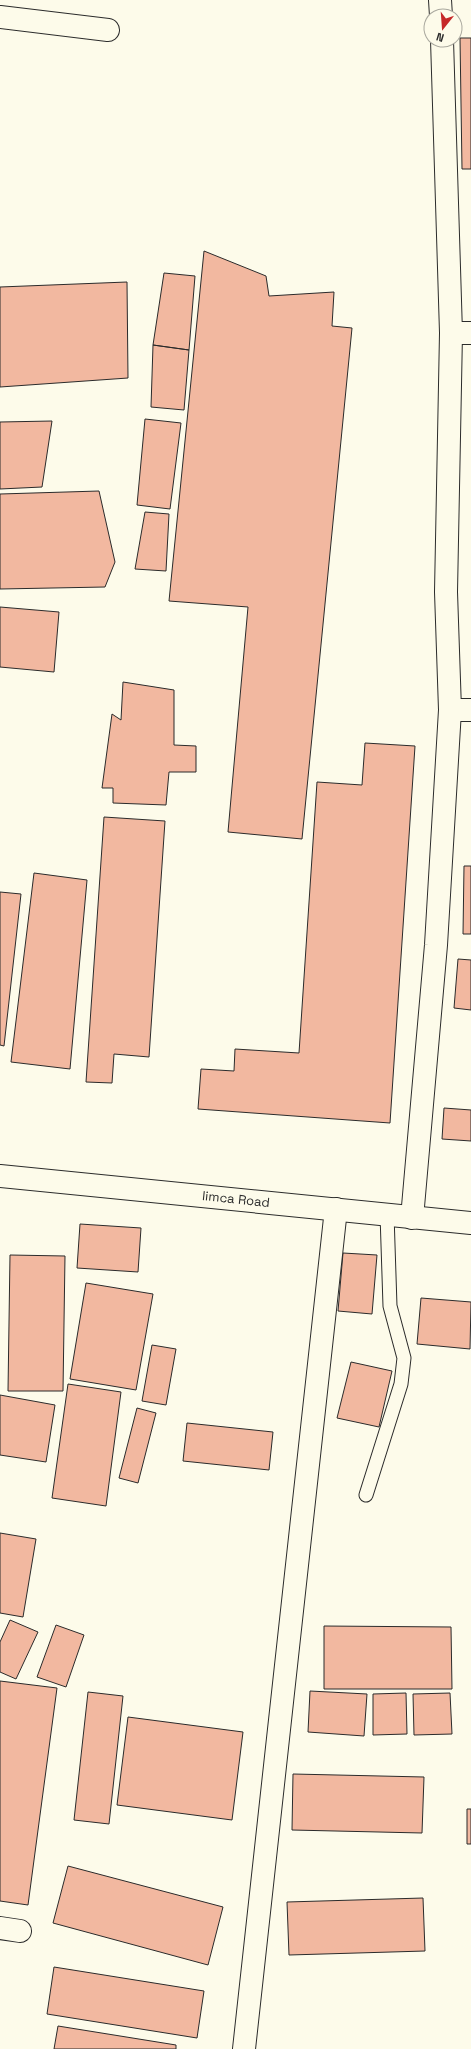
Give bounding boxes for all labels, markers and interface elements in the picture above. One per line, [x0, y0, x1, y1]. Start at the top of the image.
north arrow [423, 8, 463, 48]
text: N [435, 30, 446, 45]
street label: limca Road [201, 1187, 271, 1211]

